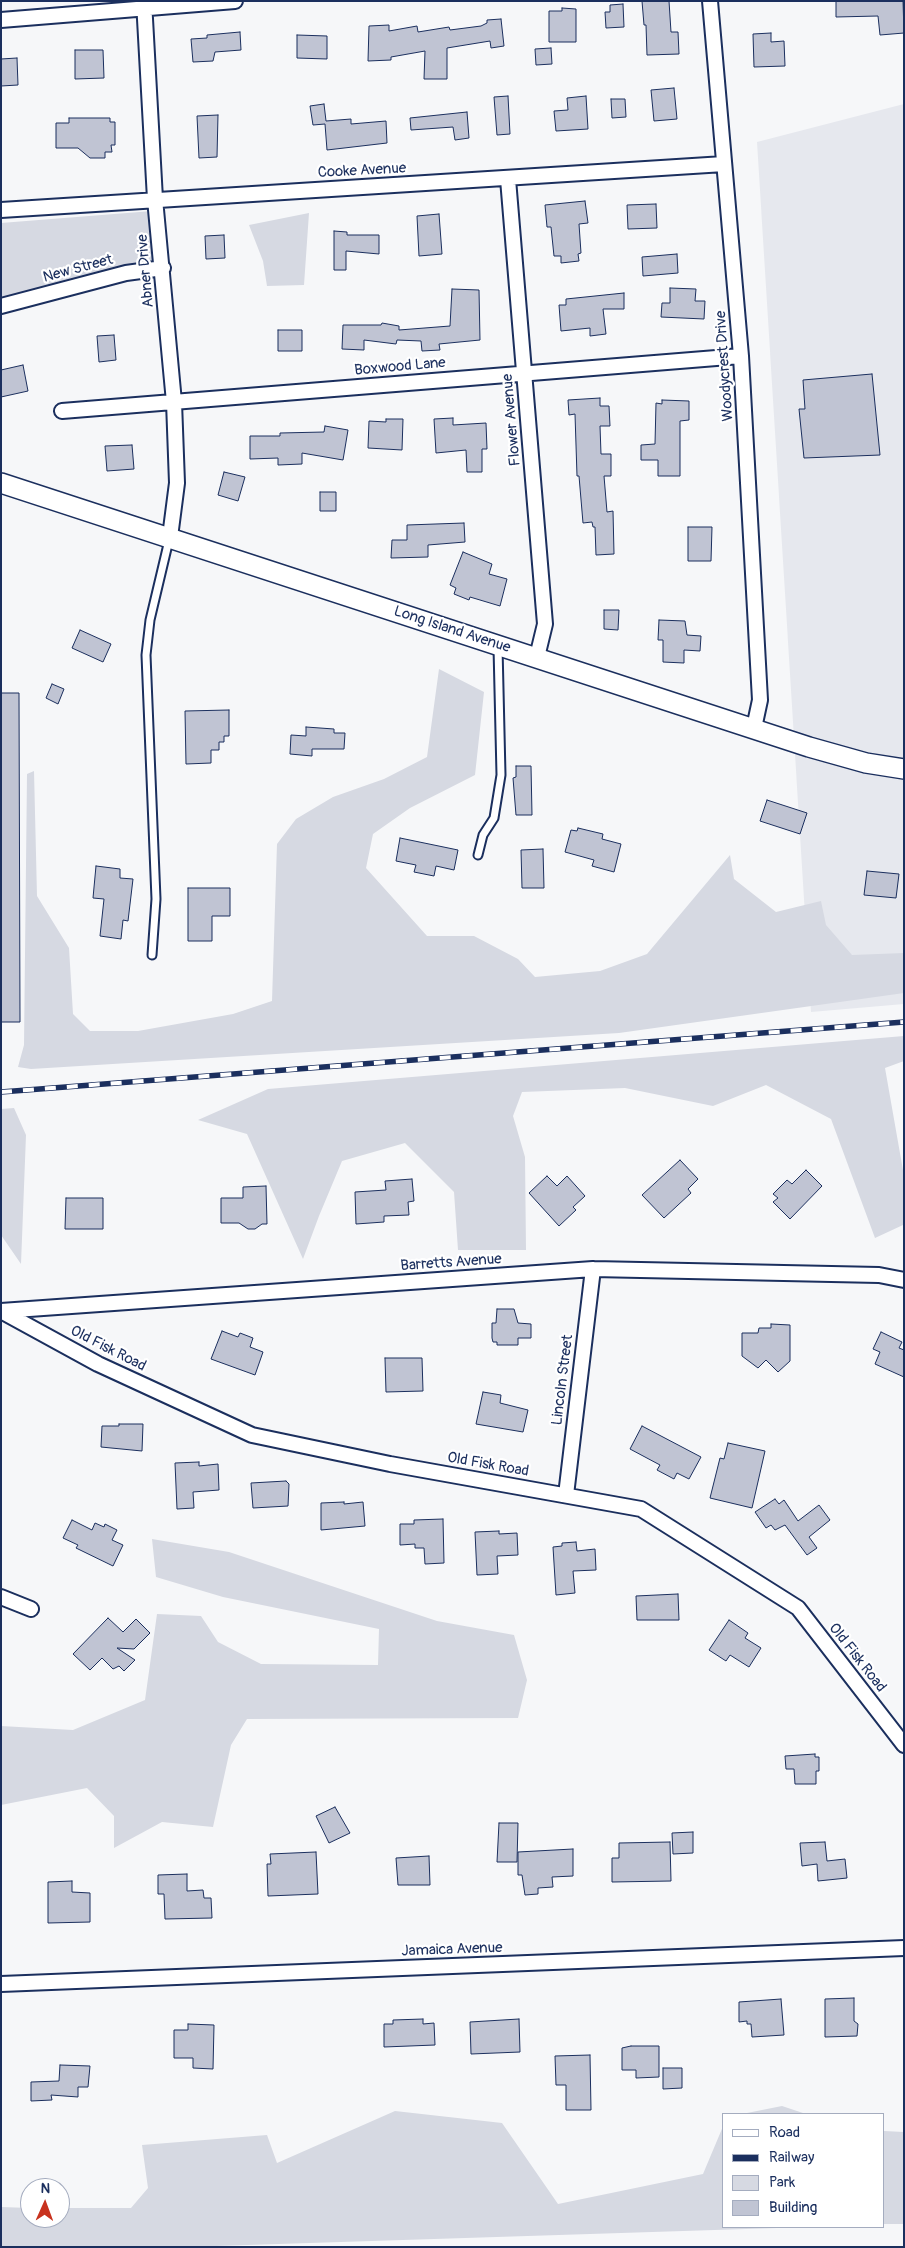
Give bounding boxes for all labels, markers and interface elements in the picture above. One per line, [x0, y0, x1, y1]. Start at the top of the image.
street label: Cooke Avenue [317, 160, 407, 182]
street label: Abner Drive [134, 234, 158, 308]
street label: New Street [41, 251, 115, 287]
street label: Woodycrest Drive [712, 310, 738, 422]
street label: Boxwood Lane [354, 354, 446, 380]
street label: Flower Avenue [499, 373, 525, 467]
street label: Long Island Avenue [391, 603, 513, 657]
street label: Barretts Avenue [400, 1250, 502, 1276]
street label: Old Fisk Road [67, 1322, 149, 1376]
street label: Lincoln Street [549, 1334, 577, 1426]
street label: Old Fisk Road [446, 1449, 530, 1481]
street label: Old Fisk Road [824, 1620, 890, 1696]
street label: Jamaica Avenue [401, 1939, 503, 1961]
legend [722, 2113, 885, 2228]
text: Road [769, 2123, 800, 2142]
text: Railway [769, 2148, 814, 2167]
text: Park [769, 2173, 795, 2192]
north arrow [20, 2178, 70, 2228]
text: N [40, 2180, 51, 2197]
text: Building [769, 2198, 817, 2217]

